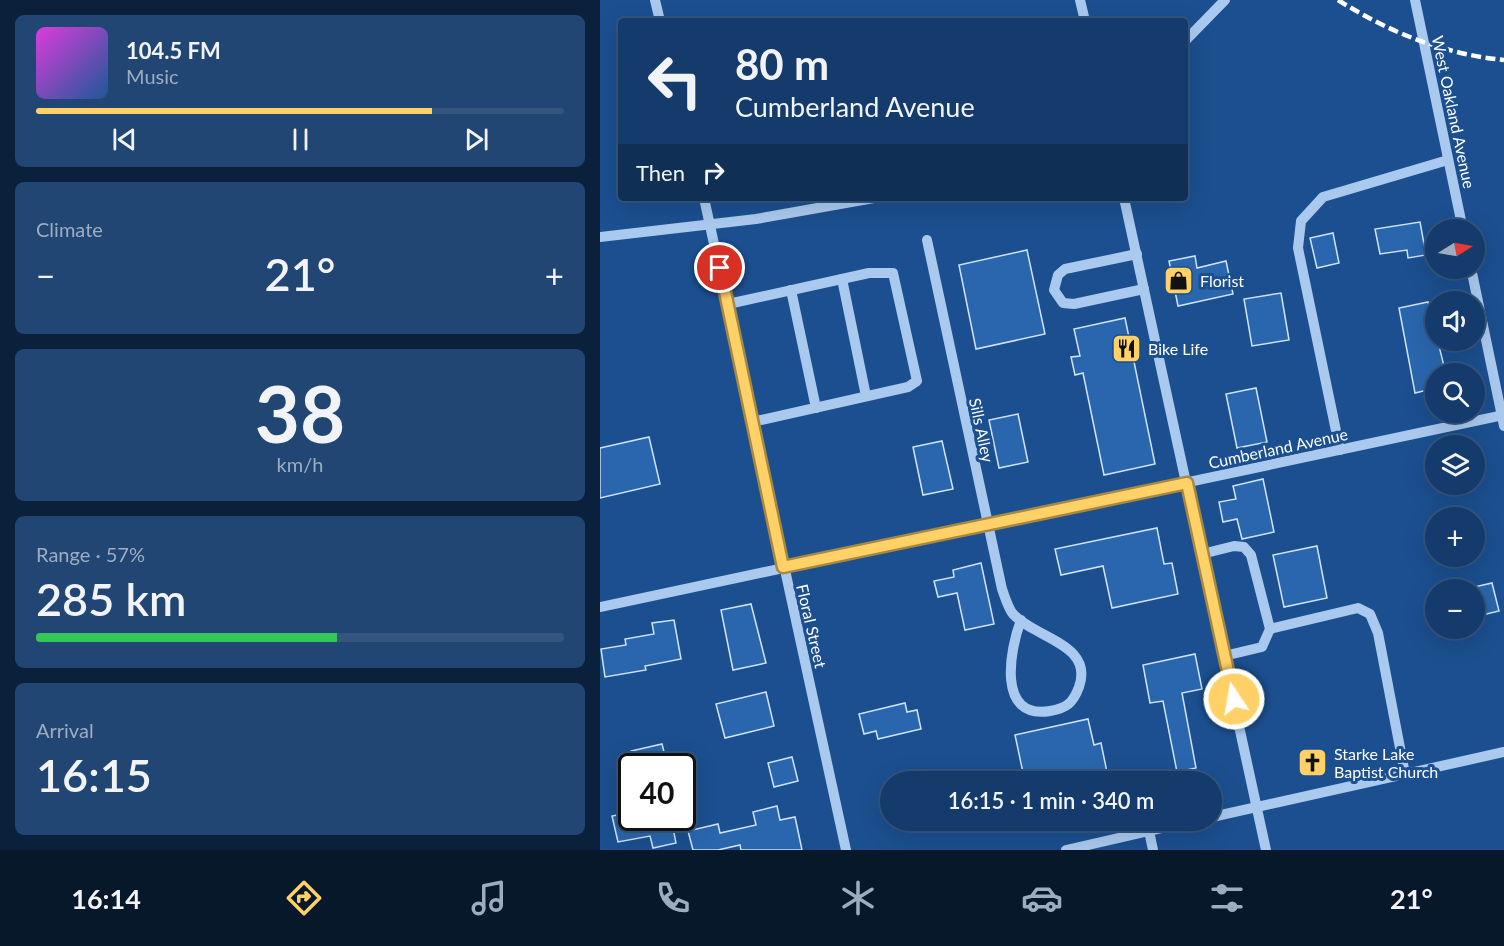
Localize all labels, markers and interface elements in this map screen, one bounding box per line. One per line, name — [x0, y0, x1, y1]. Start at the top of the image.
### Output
street label: West Oakland Avenue — [1429, 34, 1479, 190]
text: 104.5 FM — [126, 37, 221, 64]
text: 80 m — [735, 39, 829, 89]
icon: left — [636, 42, 714, 120]
text: Music — [126, 64, 179, 88]
text: Cumberland Avenue — [735, 90, 975, 123]
icon: previous — [108, 123, 141, 156]
icon: pause — [284, 123, 317, 156]
icon: next — [460, 123, 493, 156]
icon: right — [697, 156, 730, 189]
text: Then — [636, 159, 685, 186]
text: Climate — [36, 217, 103, 241]
north arrow — [1425, 219, 1485, 279]
map controls — [1425, 219, 1485, 639]
pin — [694, 242, 745, 293]
text: 21° — [265, 247, 335, 301]
icon: arrive — [703, 251, 736, 284]
text: − — [36, 255, 55, 295]
text: + — [545, 255, 564, 295]
shop icon: Florist — [1163, 264, 1195, 296]
place label: Florist — [1200, 271, 1244, 290]
button: sound — [1425, 291, 1485, 351]
restaurant icon: Bike Life — [1111, 332, 1143, 364]
place label: Bike Life — [1148, 339, 1208, 358]
button: search — [1425, 363, 1485, 423]
text: 38 — [255, 366, 345, 460]
street label: Sills Alley — [966, 396, 998, 465]
street label: Cumberland Avenue — [1207, 424, 1349, 472]
button: layers — [1425, 435, 1485, 495]
text: km/h — [277, 452, 323, 476]
button: + — [1425, 507, 1485, 567]
text: Range · 57% — [36, 542, 145, 566]
text: 285 km — [36, 572, 186, 626]
button: − — [1425, 579, 1485, 639]
street label: Floral Street — [793, 582, 831, 670]
position arrow — [1202, 667, 1266, 731]
text: Arrival — [36, 718, 94, 742]
place label: Starke Lake Baptist Church — [1334, 744, 1438, 781]
church icon: Starke Lake Baptist Church — [1297, 746, 1329, 778]
text: 16:15 — [36, 748, 152, 802]
speed limit sign: 40 — [618, 753, 696, 831]
text: 16:15 · 1 min · 340 m — [948, 787, 1154, 814]
icon: directions — [283, 877, 325, 919]
icon: music — [468, 877, 510, 919]
icon: phone — [652, 877, 694, 919]
icon: climate — [837, 877, 879, 919]
icon: car — [1021, 877, 1063, 919]
icon: filters — [1206, 877, 1248, 919]
text: 16:14 — [71, 882, 141, 915]
text: 21° — [1390, 882, 1433, 915]

